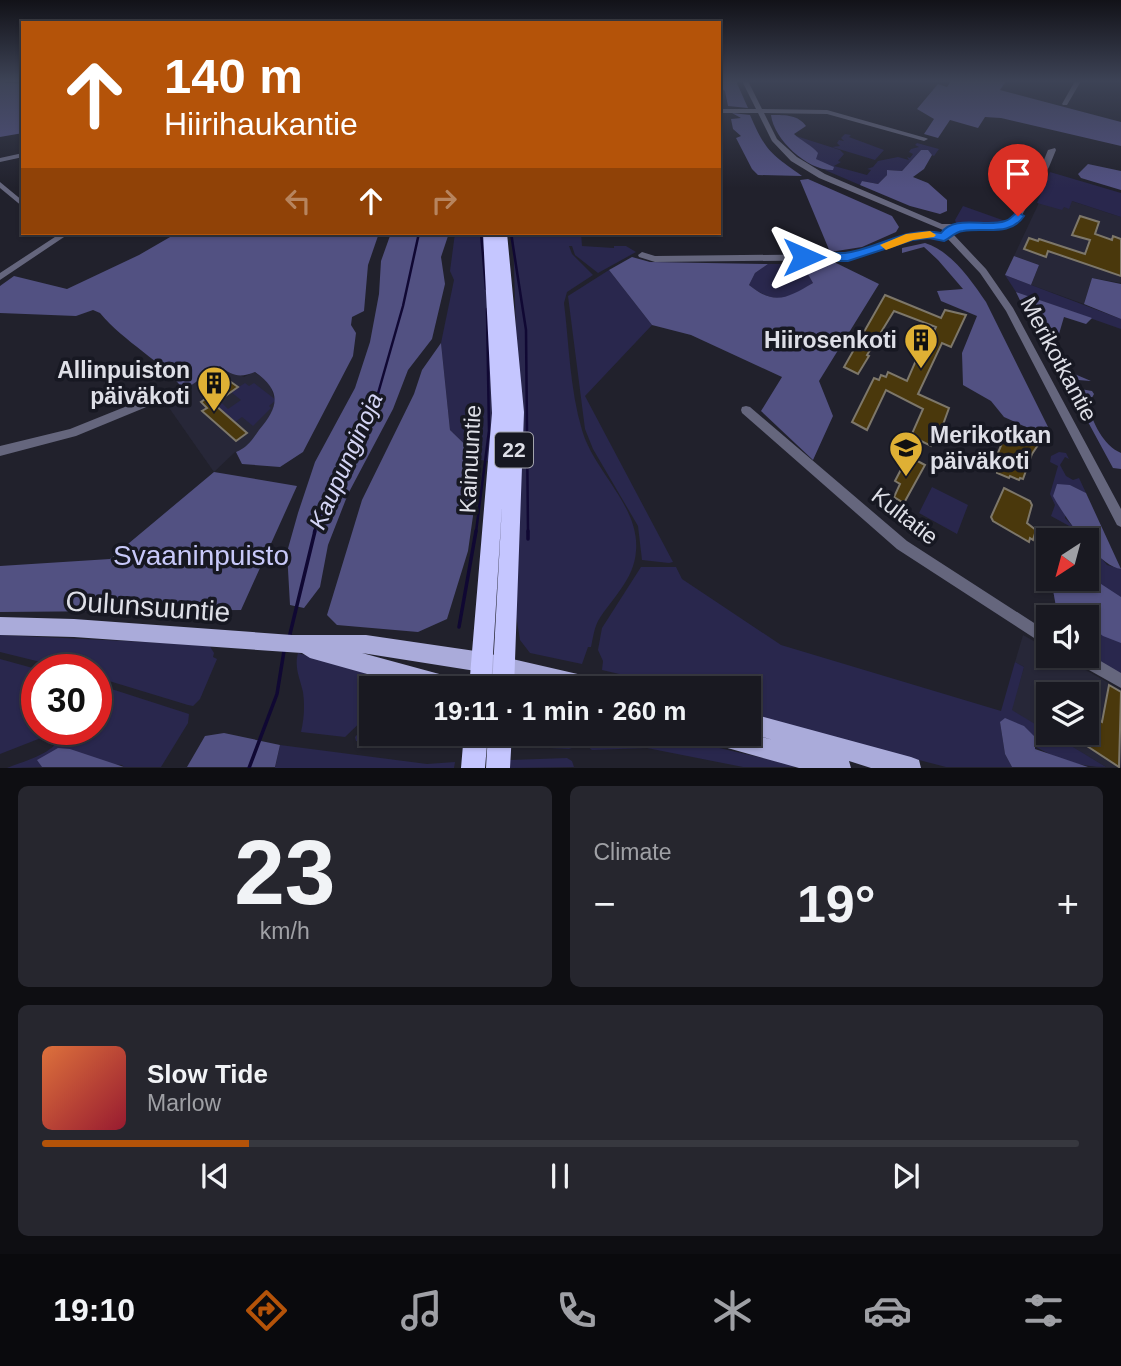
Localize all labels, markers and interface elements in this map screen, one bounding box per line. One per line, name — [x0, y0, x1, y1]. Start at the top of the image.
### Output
icon: ahead — [49, 49, 140, 140]
text: 140 m — [164, 49, 303, 103]
text: Hiirihaukantie — [164, 106, 358, 142]
pin — [988, 144, 1048, 216]
icon: arrive — [999, 155, 1037, 193]
icon: left — [279, 182, 317, 220]
icon: ahead — [352, 182, 390, 220]
icon: right — [425, 182, 463, 220]
position arrow — [767, 220, 841, 294]
street label: Merikotkantie — [1015, 293, 1103, 425]
building icon: Hiirosenkoti — [902, 321, 940, 370]
place label: Hiirosenkoti — [764, 327, 897, 353]
place label: Allinpuiston päiväkoti — [57, 357, 190, 409]
building icon: Allinpuiston päiväkoti — [195, 364, 233, 413]
water label: Kaupunginoja — [303, 388, 388, 533]
street label: Kainuuntie — [454, 404, 486, 514]
place label: Merikotkan päiväkoti — [930, 422, 1051, 474]
school or university icon: Merikotkan päiväkoti — [887, 429, 925, 478]
road number: 22 — [495, 433, 533, 468]
street label: Kultatie — [867, 482, 943, 550]
north arrow — [1036, 528, 1099, 592]
map controls — [1036, 528, 1099, 745]
park label: Svaaninpuisto — [113, 540, 289, 571]
street label: Oulunsuuntie — [65, 585, 231, 628]
button: sound — [1036, 605, 1099, 668]
speed limit sign: 30 — [21, 654, 112, 745]
button: layers — [1036, 682, 1099, 745]
text: 19:11 · 1 min · 260 m — [434, 696, 686, 726]
text: 23 — [234, 822, 335, 923]
text: Climate — [594, 839, 671, 865]
text: 19° — [797, 875, 876, 933]
text: − — [594, 883, 616, 925]
text: + — [1057, 883, 1079, 925]
text: km/h — [260, 918, 310, 944]
text: Slow Tide — [147, 1059, 268, 1089]
text: Marlow — [147, 1090, 221, 1116]
icon: previous — [196, 1157, 234, 1195]
icon: pause — [541, 1157, 579, 1195]
icon: next — [887, 1157, 925, 1195]
icon: directions — [242, 1286, 291, 1335]
icon: music — [397, 1286, 446, 1335]
icon: phone — [552, 1286, 601, 1335]
icon: climate — [708, 1286, 757, 1335]
icon: car — [863, 1286, 912, 1335]
icon: filters — [1019, 1286, 1068, 1335]
text: 19:10 — [53, 1292, 135, 1328]

